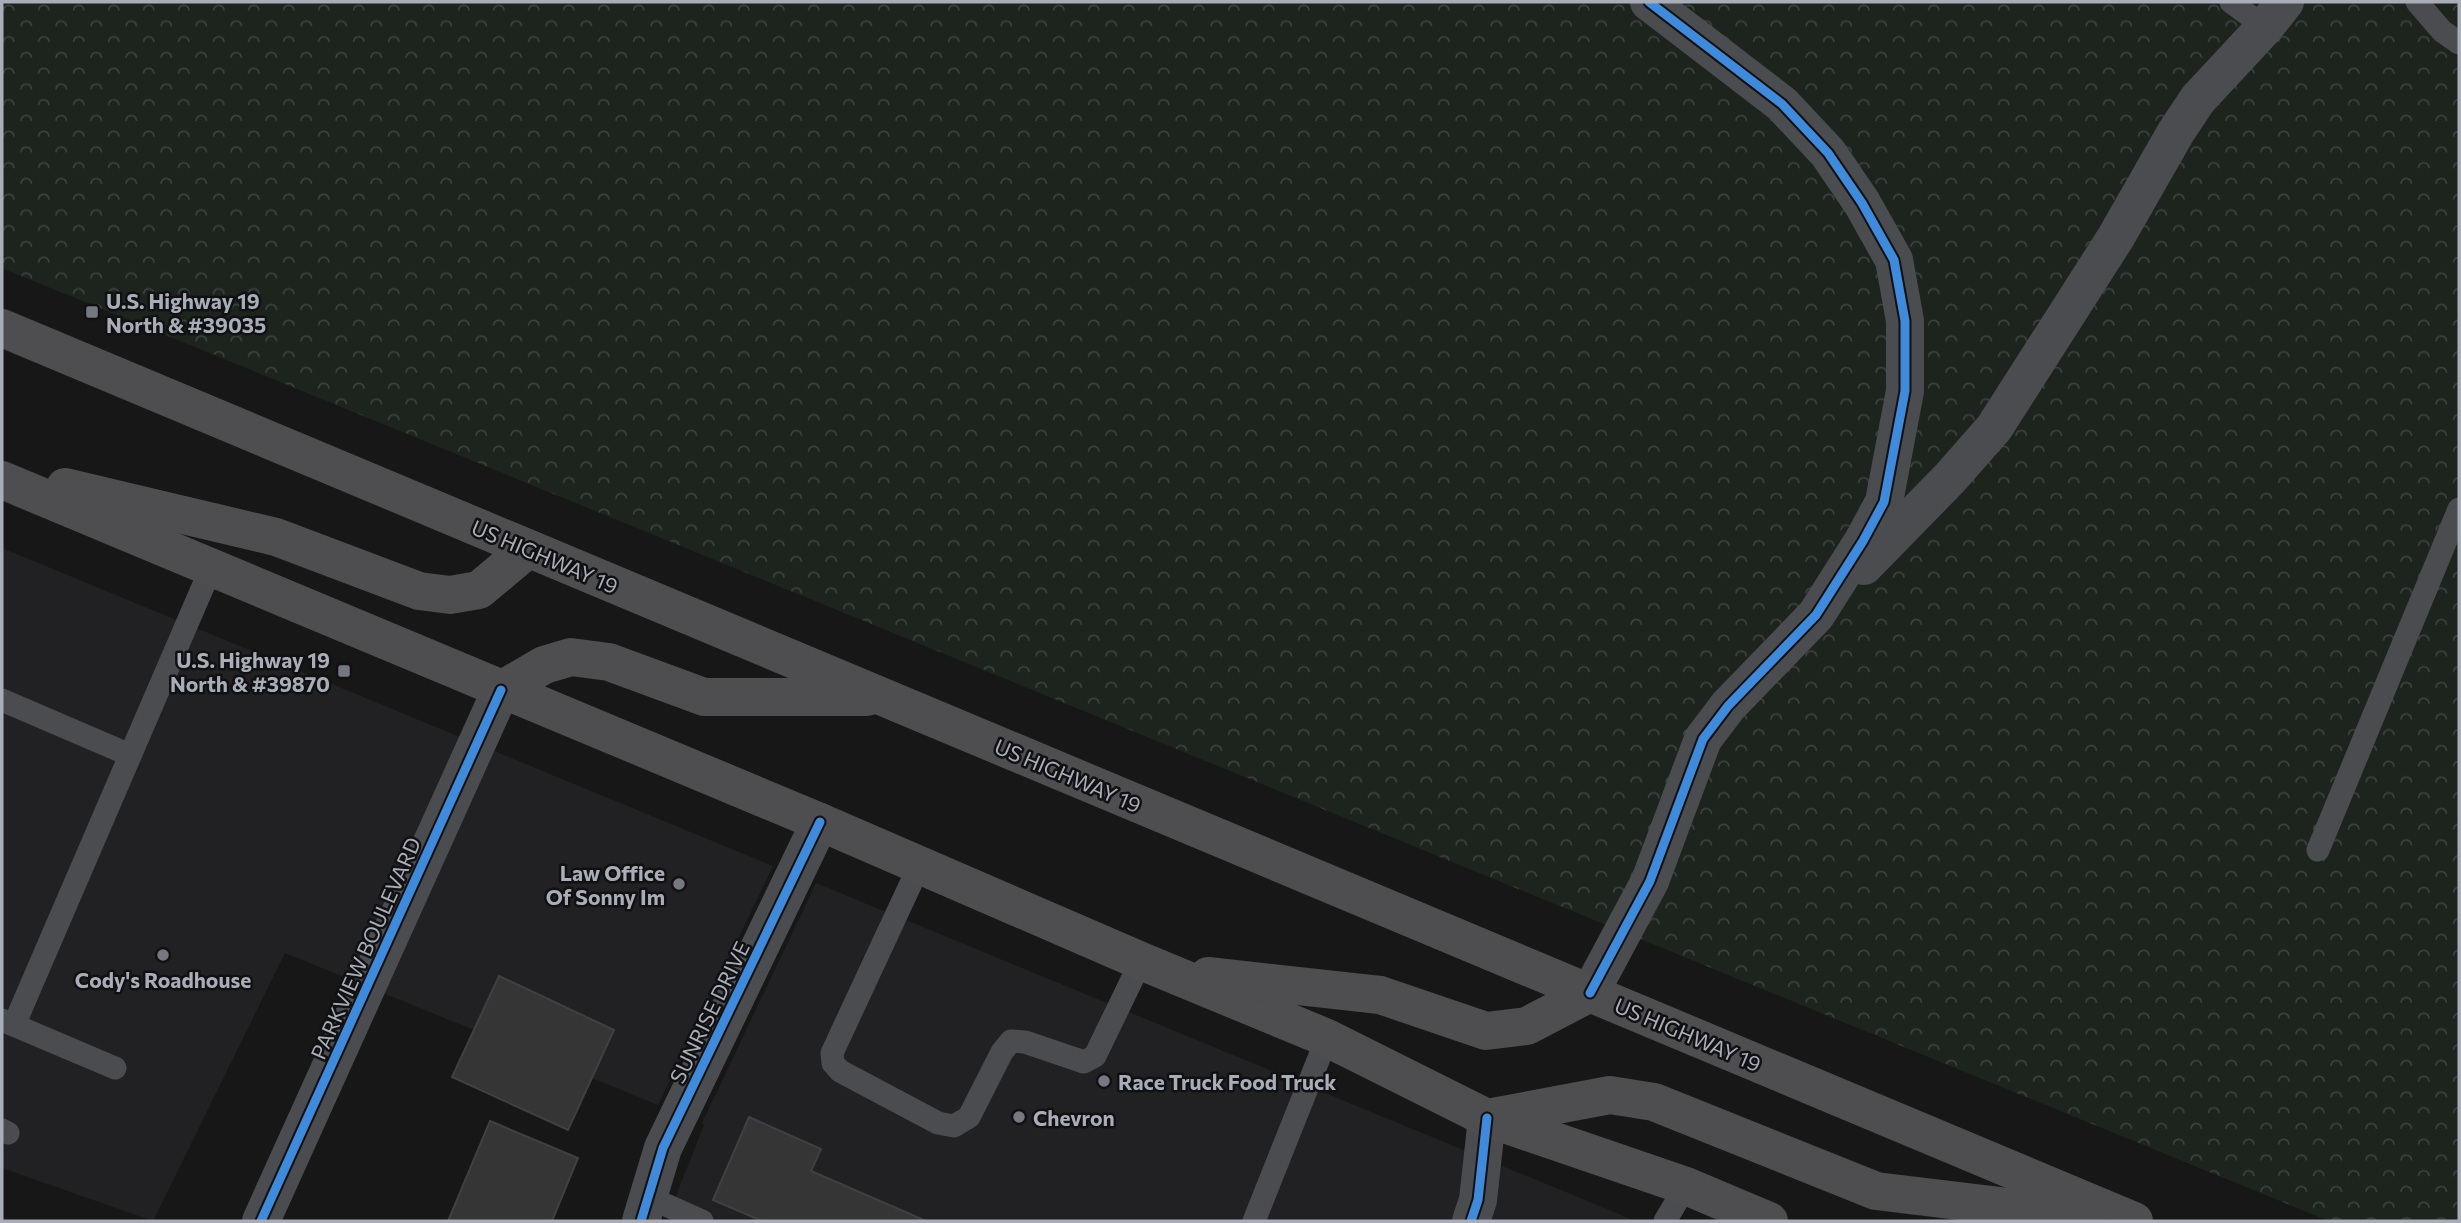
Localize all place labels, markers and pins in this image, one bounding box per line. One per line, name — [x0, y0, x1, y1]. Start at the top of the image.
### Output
place label: U.S. Highway 19 North & #39035 — [106, 288, 266, 337]
marker: U.S. Highway 19 North & #39035 — [84, 304, 100, 320]
place label: U.S. Highway 19 North & #39870 — [170, 647, 330, 696]
marker: U.S. Highway 19 North & #39870 — [336, 663, 352, 679]
place label: Law Office Of Sonny Im — [546, 860, 665, 909]
marker: Law Office Of Sonny Im — [671, 876, 687, 892]
marker: Cody's Roadhouse — [155, 947, 171, 963]
place label: Cody's Roadhouse — [75, 967, 251, 992]
place label: Race Truck Food Truck — [1118, 1069, 1336, 1094]
marker: Race Truck Food Truck — [1096, 1073, 1112, 1089]
place label: Chevron — [1033, 1105, 1115, 1130]
marker: Chevron — [1011, 1109, 1027, 1125]

